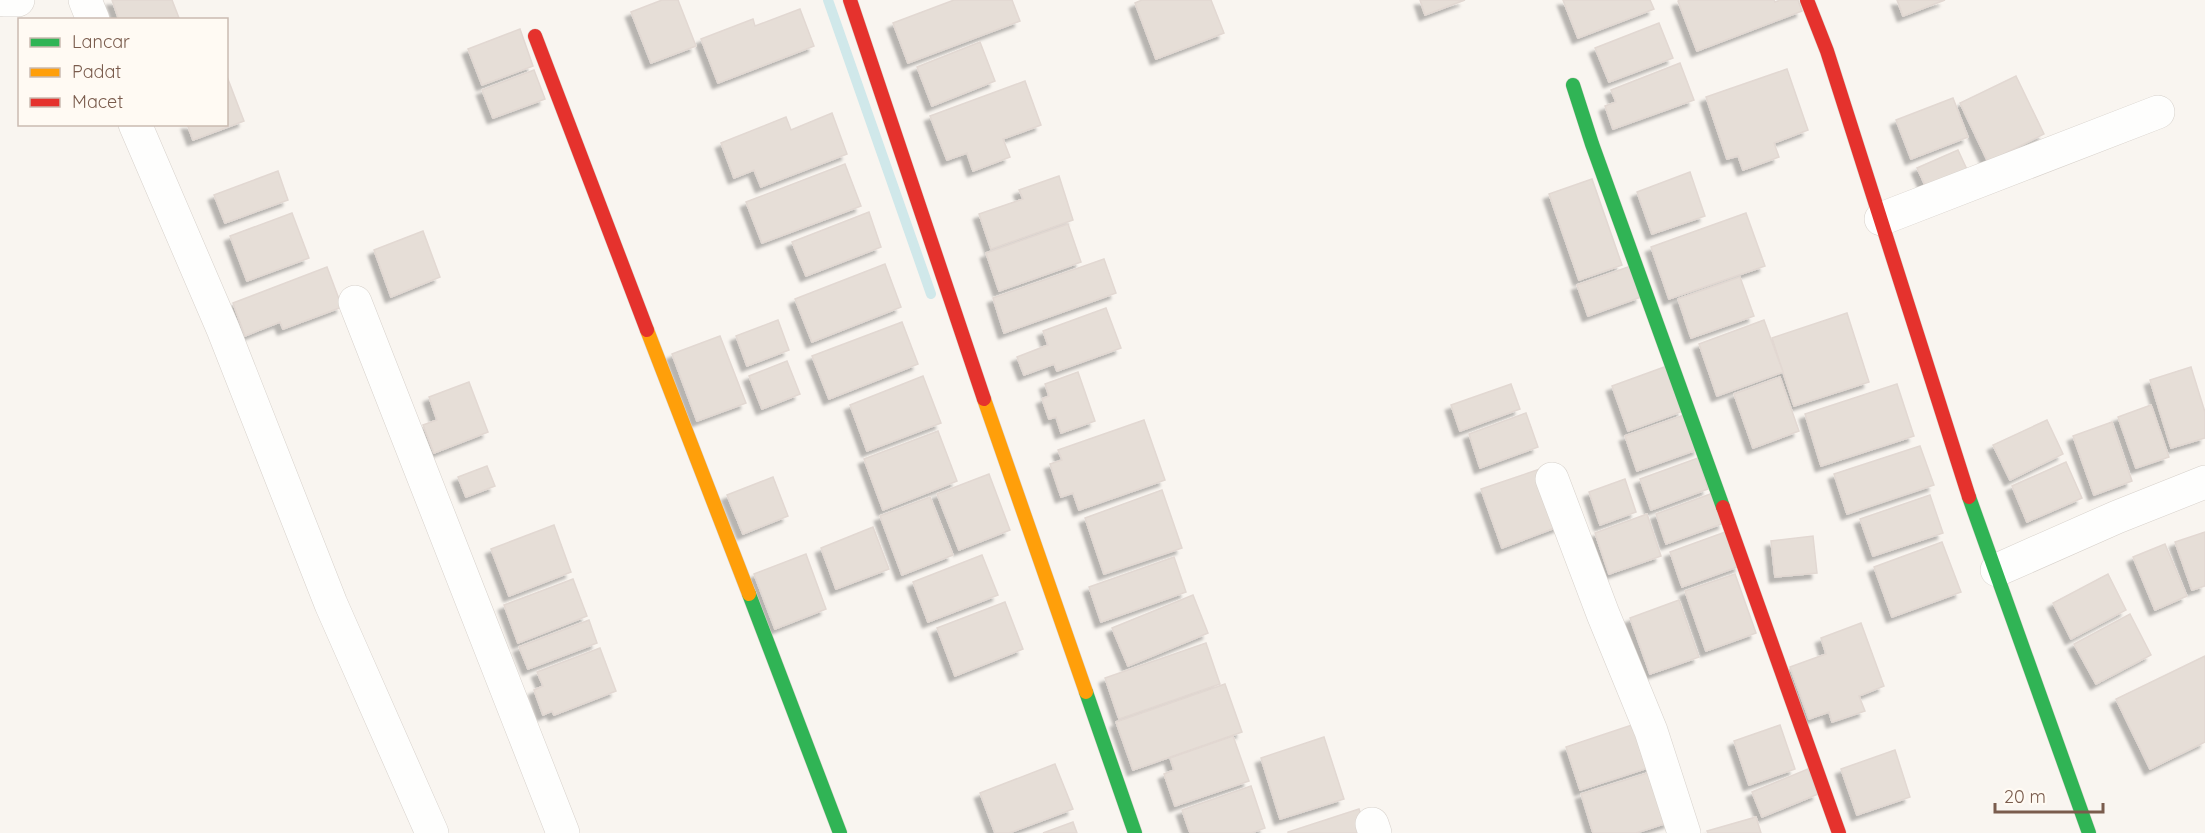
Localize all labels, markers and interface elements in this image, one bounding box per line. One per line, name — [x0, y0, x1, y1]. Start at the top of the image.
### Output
legend — [18, 18, 228, 126]
text: Lancar — [72, 30, 130, 53]
text: Padat — [72, 60, 121, 83]
text: Macet — [72, 90, 123, 113]
scale bar — [1995, 776, 2103, 814]
text: 20 m — [2004, 785, 2046, 808]

